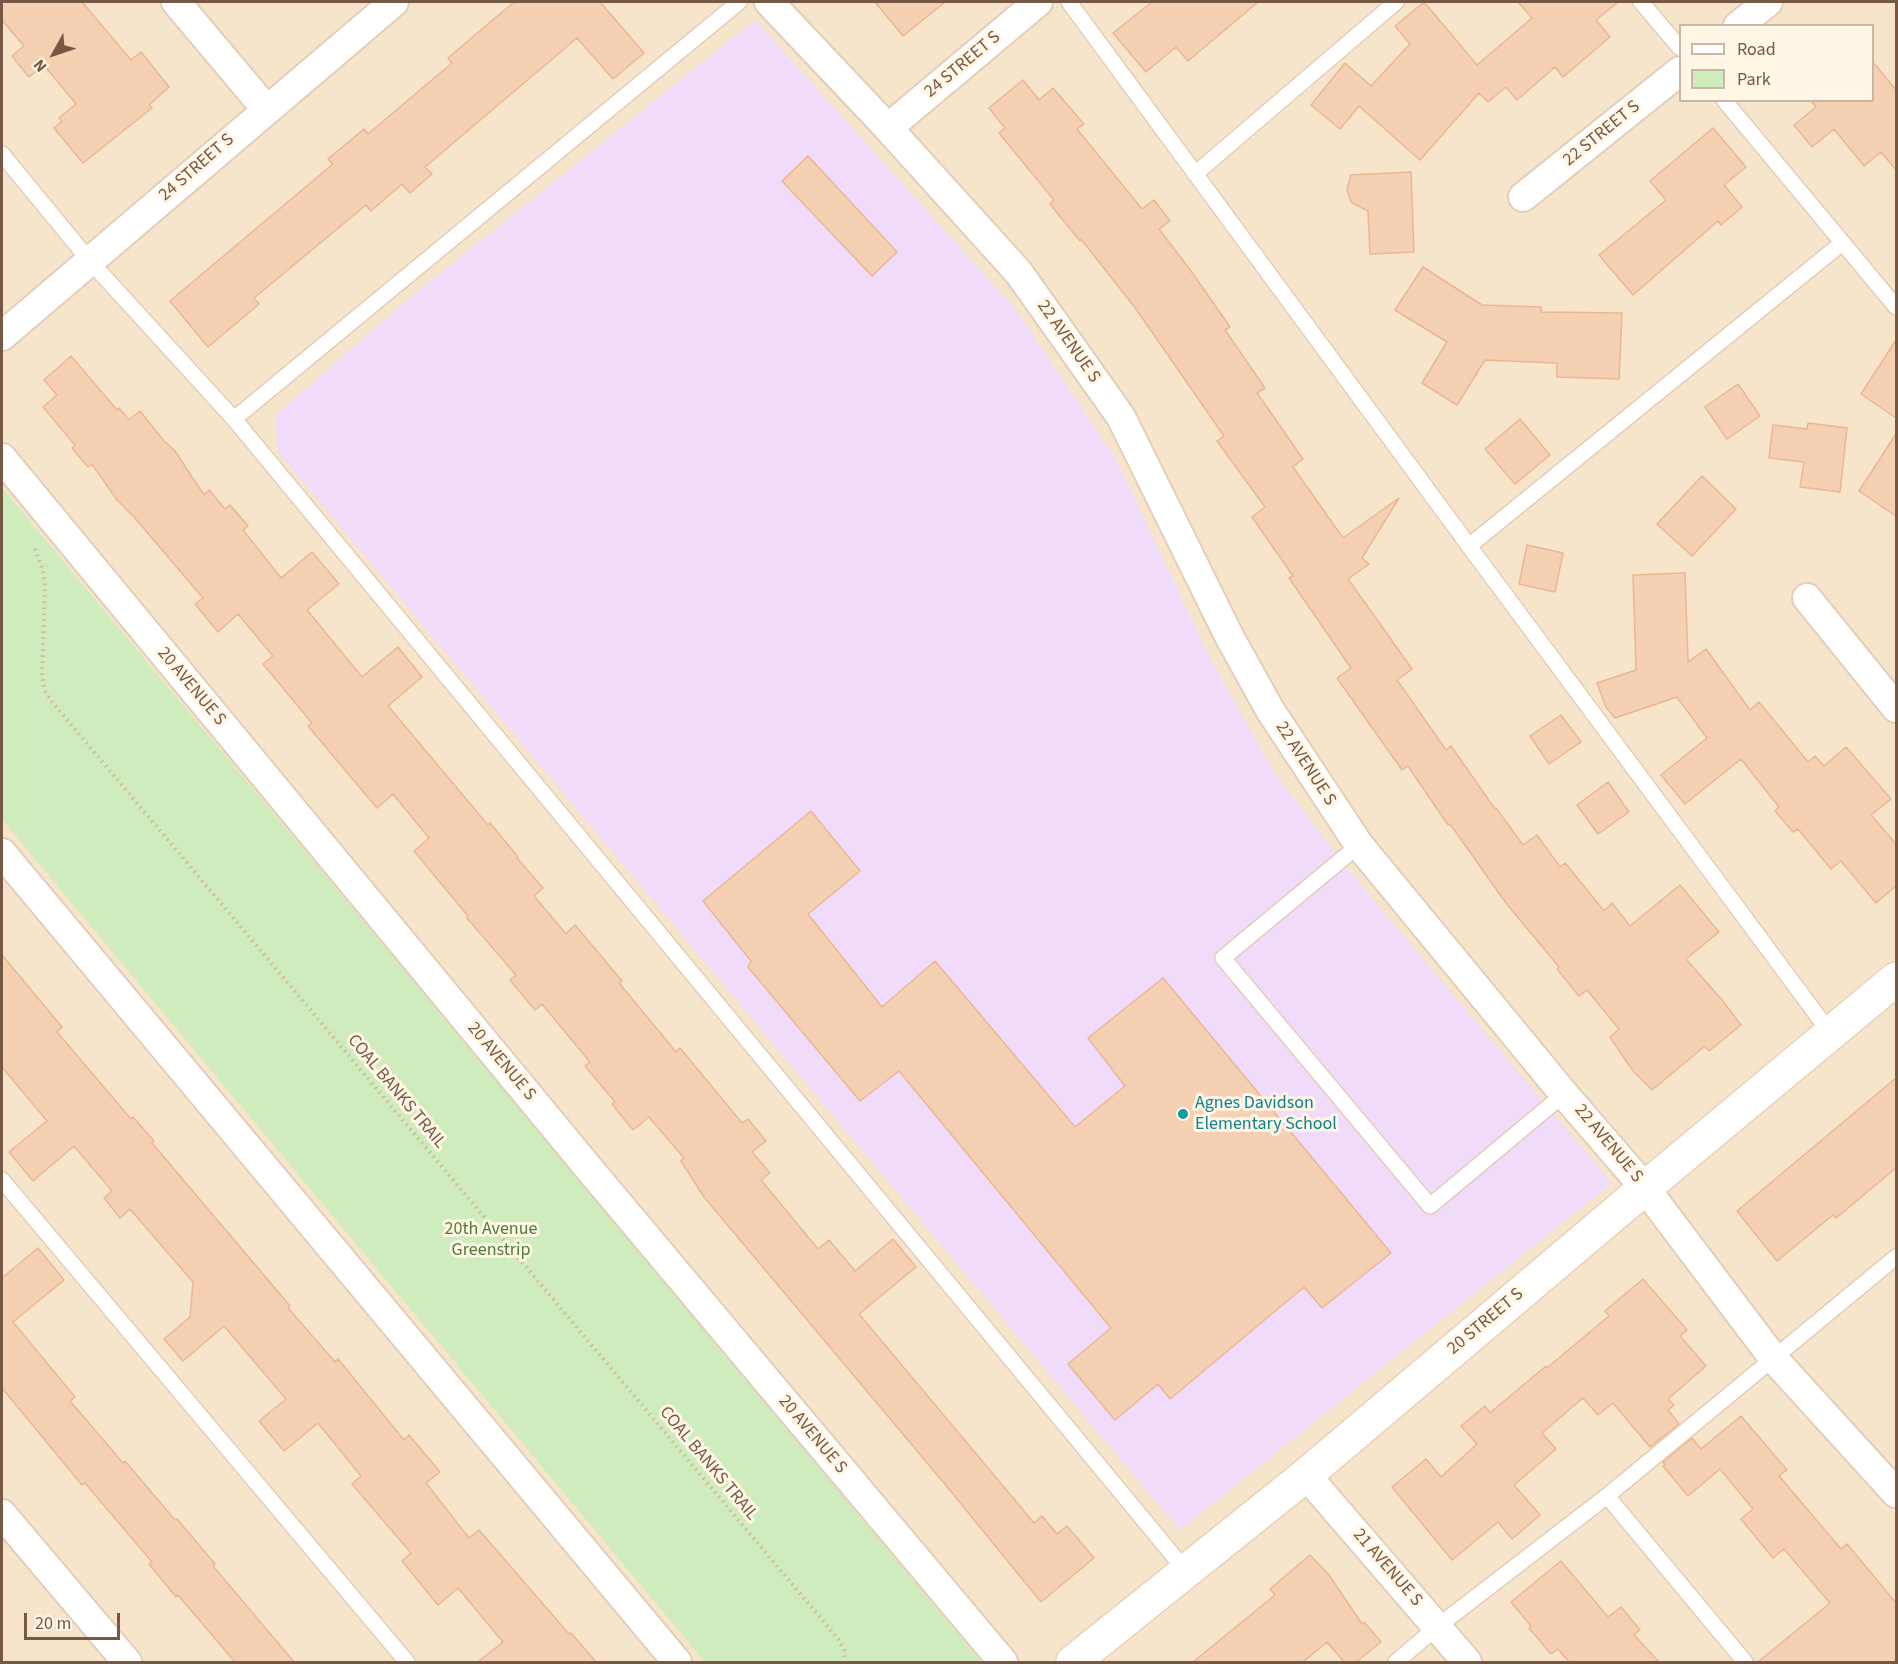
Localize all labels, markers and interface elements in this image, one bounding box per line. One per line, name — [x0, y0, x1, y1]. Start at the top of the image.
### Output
north arrow — [24, 24, 84, 84]
legend — [1679, 24, 1874, 102]
street label: 24 STREET S — [921, 27, 1005, 103]
text: Road — [1737, 37, 1776, 62]
text: N — [28, 54, 52, 77]
text: Park — [1737, 67, 1771, 92]
street label: 22 STREET S — [1559, 97, 1645, 171]
street label: 24 STREET S — [155, 130, 239, 206]
street label: 22 AVENUE S — [1032, 297, 1104, 387]
street label: 20 AVENUE S — [152, 643, 230, 731]
street label: 22 AVENUE S — [1270, 718, 1340, 810]
street label: 20 AVENUE S — [462, 1018, 540, 1106]
street label: COAL BANKS TRAIL — [342, 1031, 450, 1153]
place label: Agnes Davidson Elementary School — [1195, 1093, 1337, 1136]
street label: 22 AVENUE S — [1569, 1100, 1647, 1188]
marker: Agnes Davidson Elementary School — [1176, 1107, 1190, 1121]
park label: 20th Avenue Greenstrip — [445, 1219, 537, 1262]
street label: 20 STREET S — [1444, 1284, 1528, 1360]
street label: 20 AVENUE S — [773, 1391, 851, 1479]
street label: COAL BANKS TRAIL — [654, 1403, 762, 1525]
street label: 21 AVENUE S — [1347, 1525, 1427, 1611]
scale bar — [27, 1601, 123, 1639]
text: 20 m — [35, 1611, 71, 1636]

